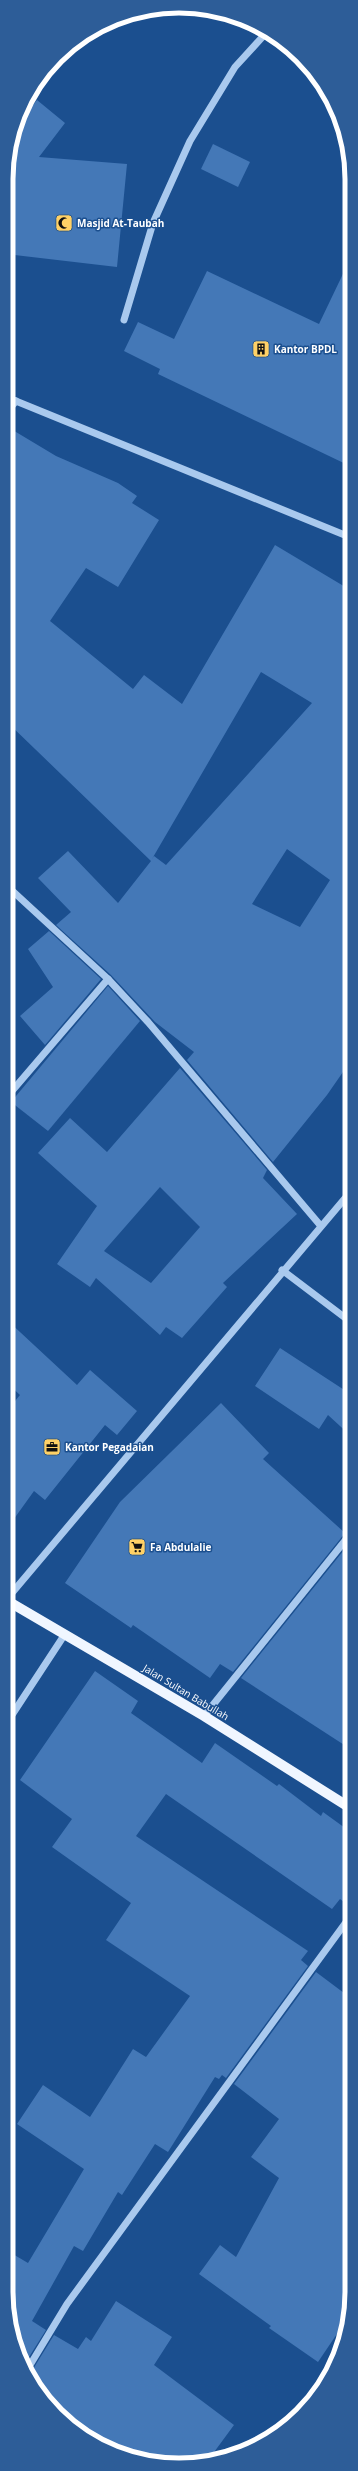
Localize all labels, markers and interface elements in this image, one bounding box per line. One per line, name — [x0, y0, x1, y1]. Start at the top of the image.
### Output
mosque icon: Masjid At-Taubah — [54, 213, 74, 233]
place label: Masjid At-Taubah — [77, 216, 164, 230]
building icon: Kantor BPDL — [251, 339, 271, 359]
place label: Kantor BPDL — [274, 342, 337, 356]
office icon: Kantor Pegadaian — [42, 1437, 62, 1457]
place label: Kantor Pegadaian — [65, 1440, 154, 1454]
supermarket icon: Fa Abdulalie — [127, 1537, 147, 1557]
place label: Fa Abdulalie — [150, 1540, 211, 1554]
street label: Jalan Sultan Babullah — [140, 1660, 232, 1723]

